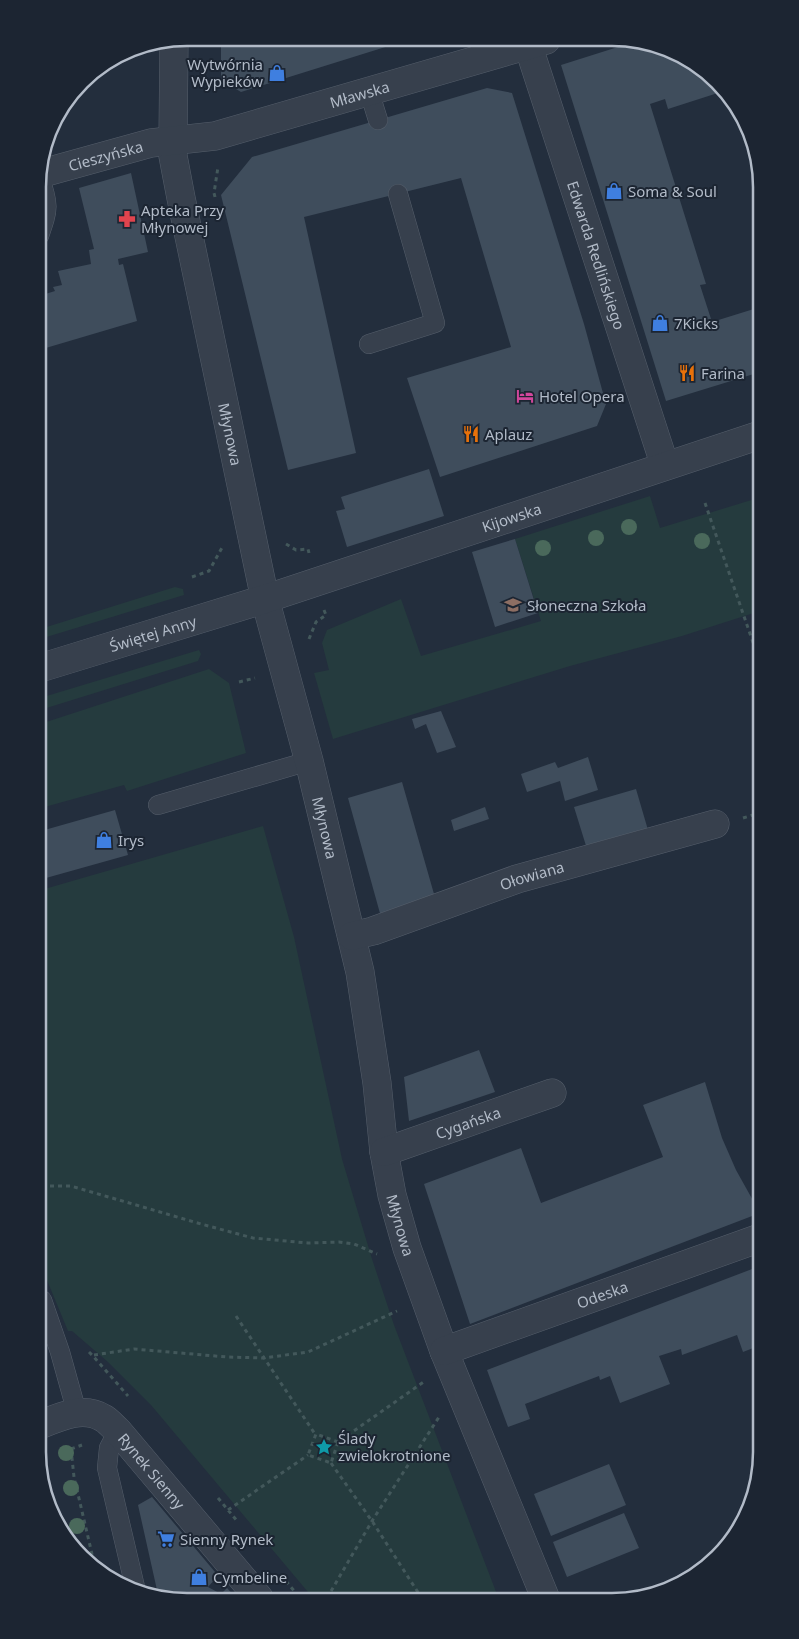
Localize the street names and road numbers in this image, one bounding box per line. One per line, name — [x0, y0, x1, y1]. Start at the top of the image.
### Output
street label: Mławska — [327, 76, 392, 112]
street label: Cieszyńska — [66, 136, 145, 175]
street label: Edwarda Redlińskiego — [563, 178, 630, 332]
street label: Młynowa — [214, 401, 247, 467]
street label: Kijowska — [479, 498, 544, 536]
street label: Świętej Anny — [107, 611, 199, 656]
street label: Młynowa — [308, 795, 342, 861]
street label: Ołowiana — [497, 856, 566, 894]
street label: Cygańska — [433, 1102, 503, 1143]
street label: Młynowa — [382, 1192, 419, 1259]
street label: Odeska — [574, 1276, 631, 1313]
street label: Rynek Sienny — [114, 1429, 190, 1513]

